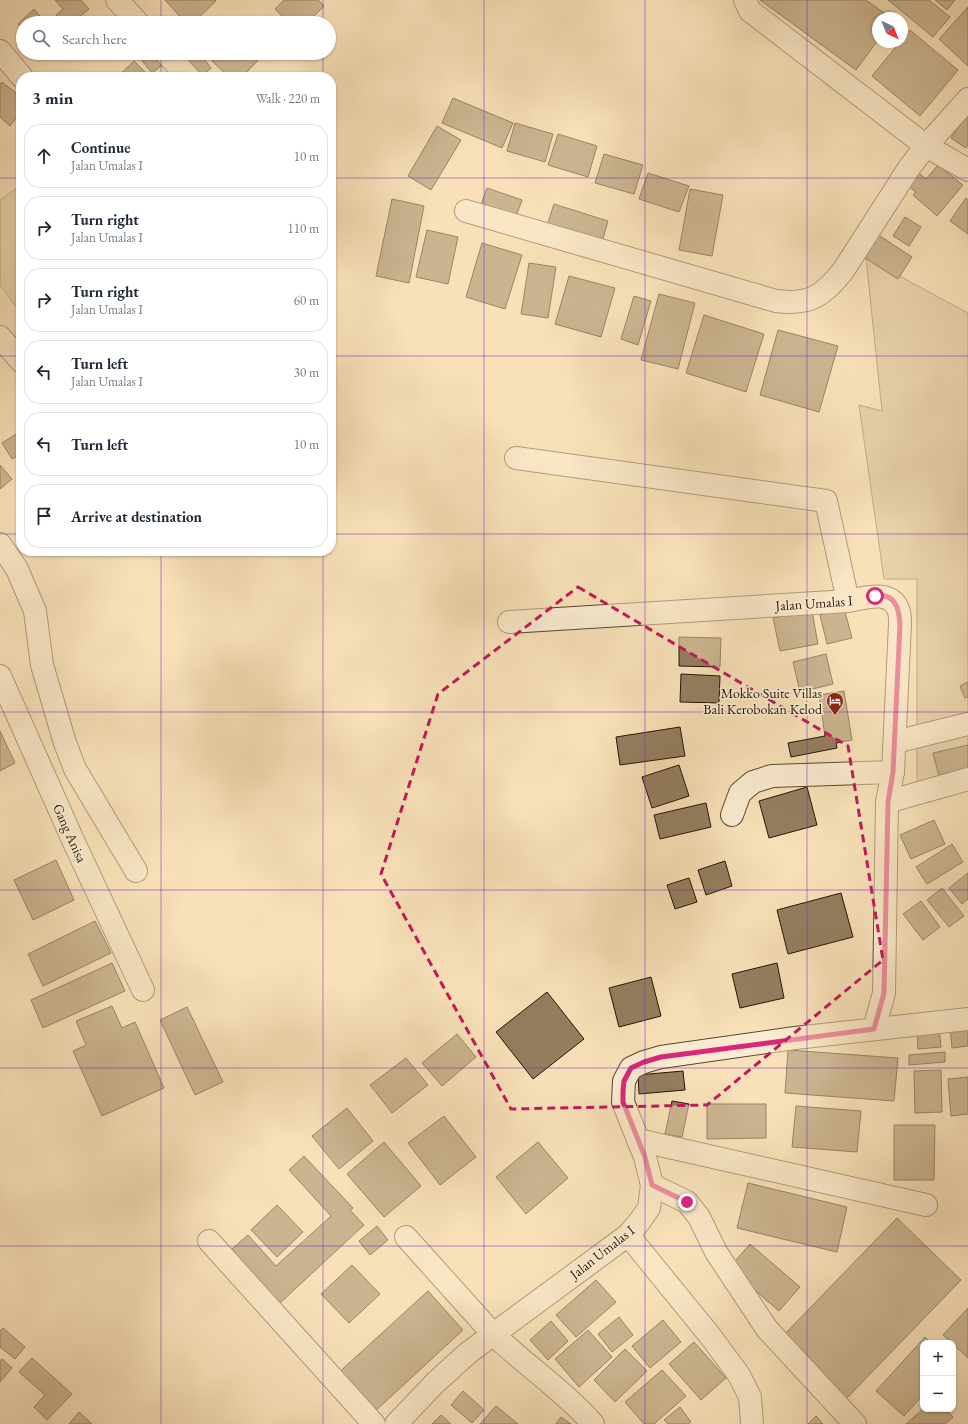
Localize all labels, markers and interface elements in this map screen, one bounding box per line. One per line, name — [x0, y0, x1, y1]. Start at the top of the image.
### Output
north arrow — [872, 12, 908, 48]
search box — [16, 16, 336, 60]
icon: search — [30, 27, 52, 49]
text: Search here — [62, 29, 127, 48]
text: 3 min — [32, 87, 73, 109]
text: Walk · 220 m — [256, 90, 320, 107]
text: Continue — [71, 138, 131, 157]
icon: ahead — [33, 145, 55, 167]
text: 10 m — [294, 148, 319, 165]
text: Jalan Umalas I — [71, 157, 143, 174]
text: Turn right — [71, 210, 139, 229]
icon: right — [33, 217, 55, 239]
text: 110 m — [288, 220, 319, 237]
text: Jalan Umalas I — [71, 229, 143, 246]
text: Turn right — [71, 282, 139, 301]
icon: right — [33, 289, 55, 311]
text: 60 m — [294, 292, 319, 309]
text: Jalan Umalas I — [71, 301, 143, 318]
text: Turn left — [71, 354, 128, 373]
icon: left — [33, 361, 55, 383]
text: 30 m — [294, 364, 319, 381]
text: Jalan Umalas I — [71, 373, 143, 390]
icon: left — [33, 433, 55, 455]
text: Turn left — [71, 435, 128, 454]
text: 10 m — [294, 436, 319, 453]
icon: arrive — [33, 505, 55, 527]
text: Arrive at destination — [71, 507, 202, 526]
route start — [866, 587, 884, 605]
street label: Jalan Umalas I — [774, 591, 853, 615]
place label: Mokko Suite Villas Bali Kerobokan Kelod — [703, 684, 823, 718]
hotel icon: Mokko Suite Villas Bali Kerobokan Kelod — [825, 691, 845, 716]
street label: Gang Anisa — [49, 801, 91, 866]
route end — [678, 1193, 696, 1211]
street label: Jalan Umalas I — [565, 1221, 638, 1284]
map controls — [920, 1340, 956, 1412]
button: + — [920, 1340, 956, 1376]
button: − — [920, 1376, 956, 1412]

